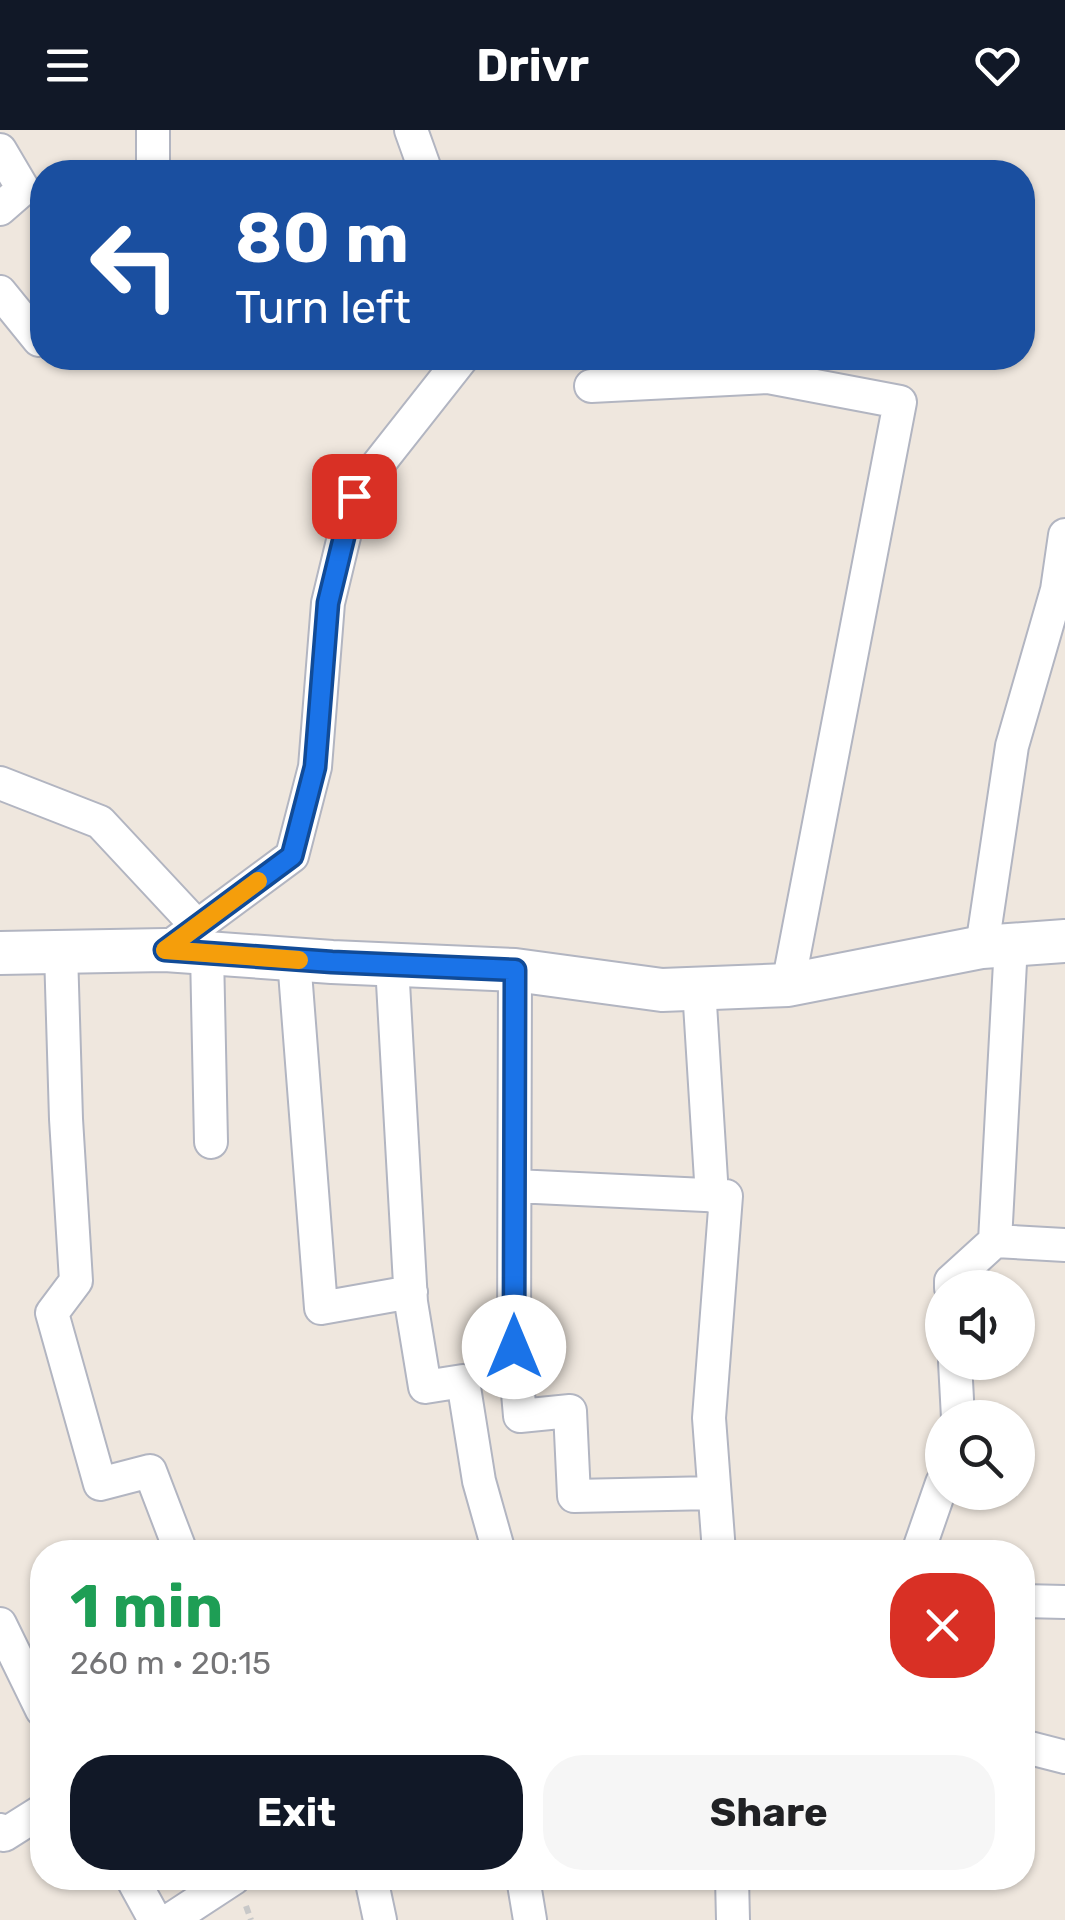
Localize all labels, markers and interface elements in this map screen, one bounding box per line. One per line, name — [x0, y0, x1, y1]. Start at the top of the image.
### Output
icon: menu — [40, 38, 95, 93]
icon: heart — [970, 38, 1025, 93]
text: Drivr — [476, 39, 589, 92]
text: 80 m — [235, 197, 409, 280]
icon: left — [70, 200, 200, 330]
text: Turn left — [235, 281, 411, 334]
pin — [312, 454, 397, 539]
icon: arrive — [327, 469, 382, 524]
map controls — [925, 1270, 1035, 1510]
button: sound — [925, 1270, 1035, 1380]
position arrow — [462, 1295, 566, 1399]
button: search — [925, 1400, 1035, 1510]
text: 1 min — [70, 1571, 223, 1642]
button: close — [890, 1573, 995, 1678]
text: 260 m · 20:15 — [70, 1644, 271, 1682]
button: Exit — [70, 1755, 523, 1870]
button: Share — [543, 1755, 995, 1870]

